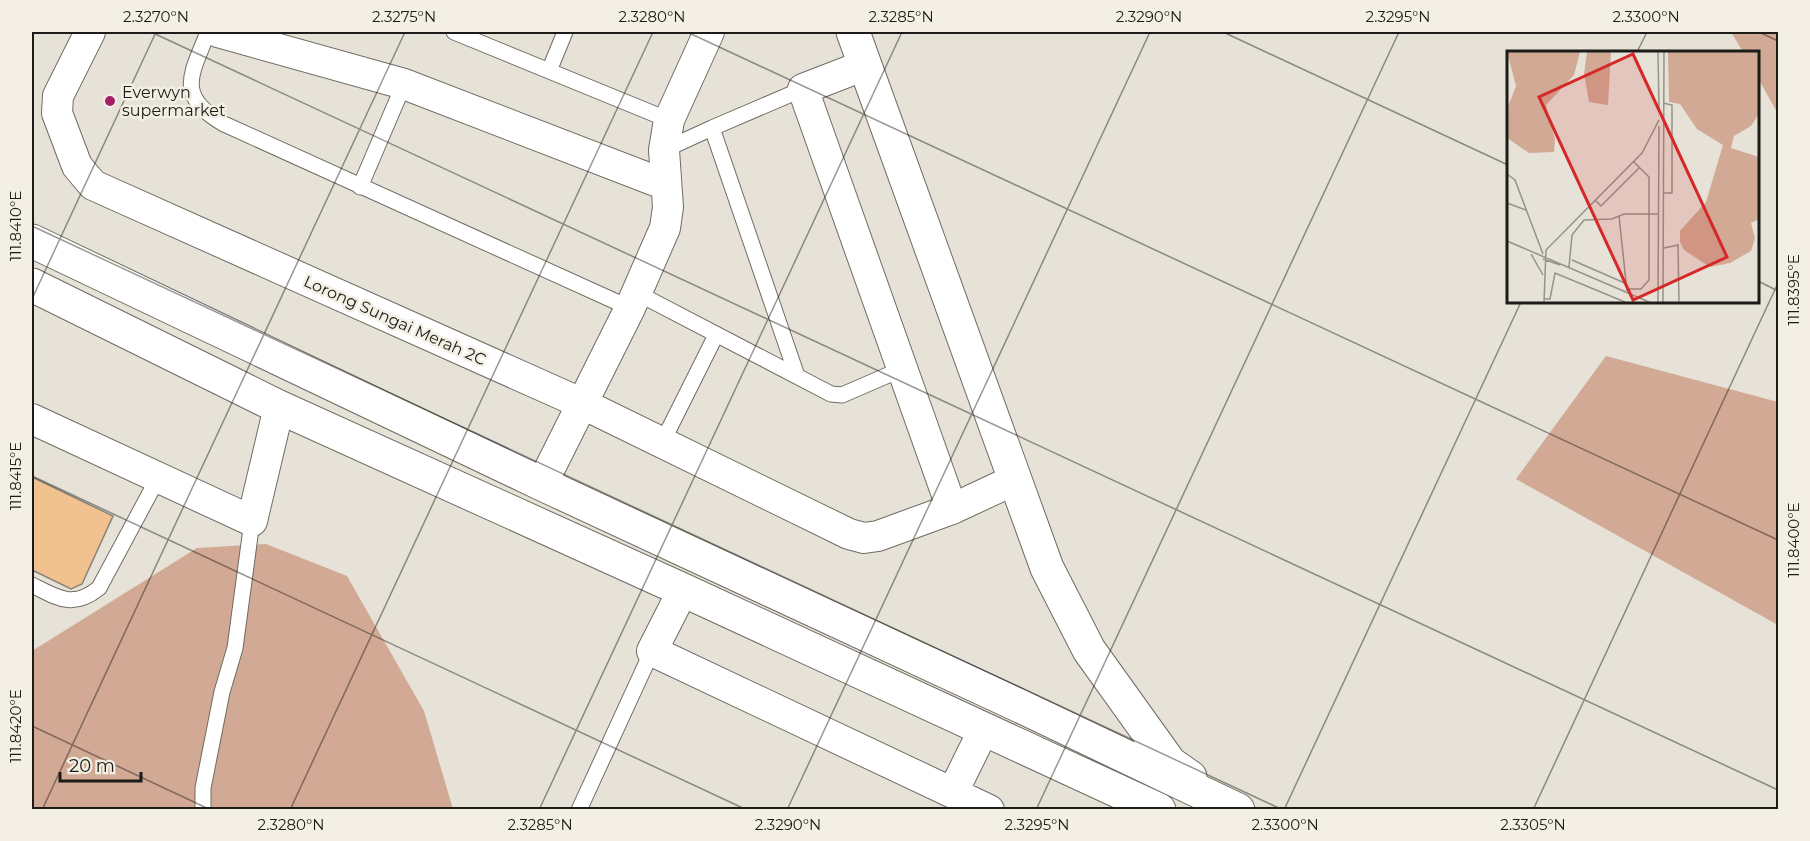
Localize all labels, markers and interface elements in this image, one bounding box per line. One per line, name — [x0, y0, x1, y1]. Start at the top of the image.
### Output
text: 2.3270°N — [123, 7, 189, 26]
text: 2.3275°N — [372, 7, 436, 26]
text: 2.3280°N — [619, 7, 685, 26]
text: 2.3285°N — [868, 7, 934, 26]
text: 2.3290°N — [1116, 7, 1182, 26]
text: 2.3295°N — [1366, 7, 1430, 26]
text: 2.3300°N — [1612, 7, 1680, 26]
inset map — [1507, 51, 1759, 303]
place label: Everwyn supermarket — [122, 83, 226, 120]
marker: Everwyn supermarket — [103, 94, 117, 108]
text: 111.8410°E — [6, 191, 25, 261]
text: 111.8395°E — [1784, 254, 1803, 326]
street label: Lorong Sungai Merah 2C — [301, 272, 489, 369]
text: 111.8415°E — [6, 442, 25, 510]
text: 111.8400°E — [1784, 502, 1803, 578]
text: 111.8420°E — [6, 689, 25, 763]
scale bar — [60, 745, 141, 783]
text: 20 m — [69, 755, 115, 777]
text: 2.3280°N — [258, 815, 324, 834]
text: 2.3285°N — [507, 815, 573, 834]
text: 2.3290°N — [755, 815, 821, 834]
text: 2.3295°N — [1005, 815, 1069, 834]
text: 2.3300°N — [1251, 815, 1319, 834]
text: 2.3305°N — [1500, 815, 1566, 834]

